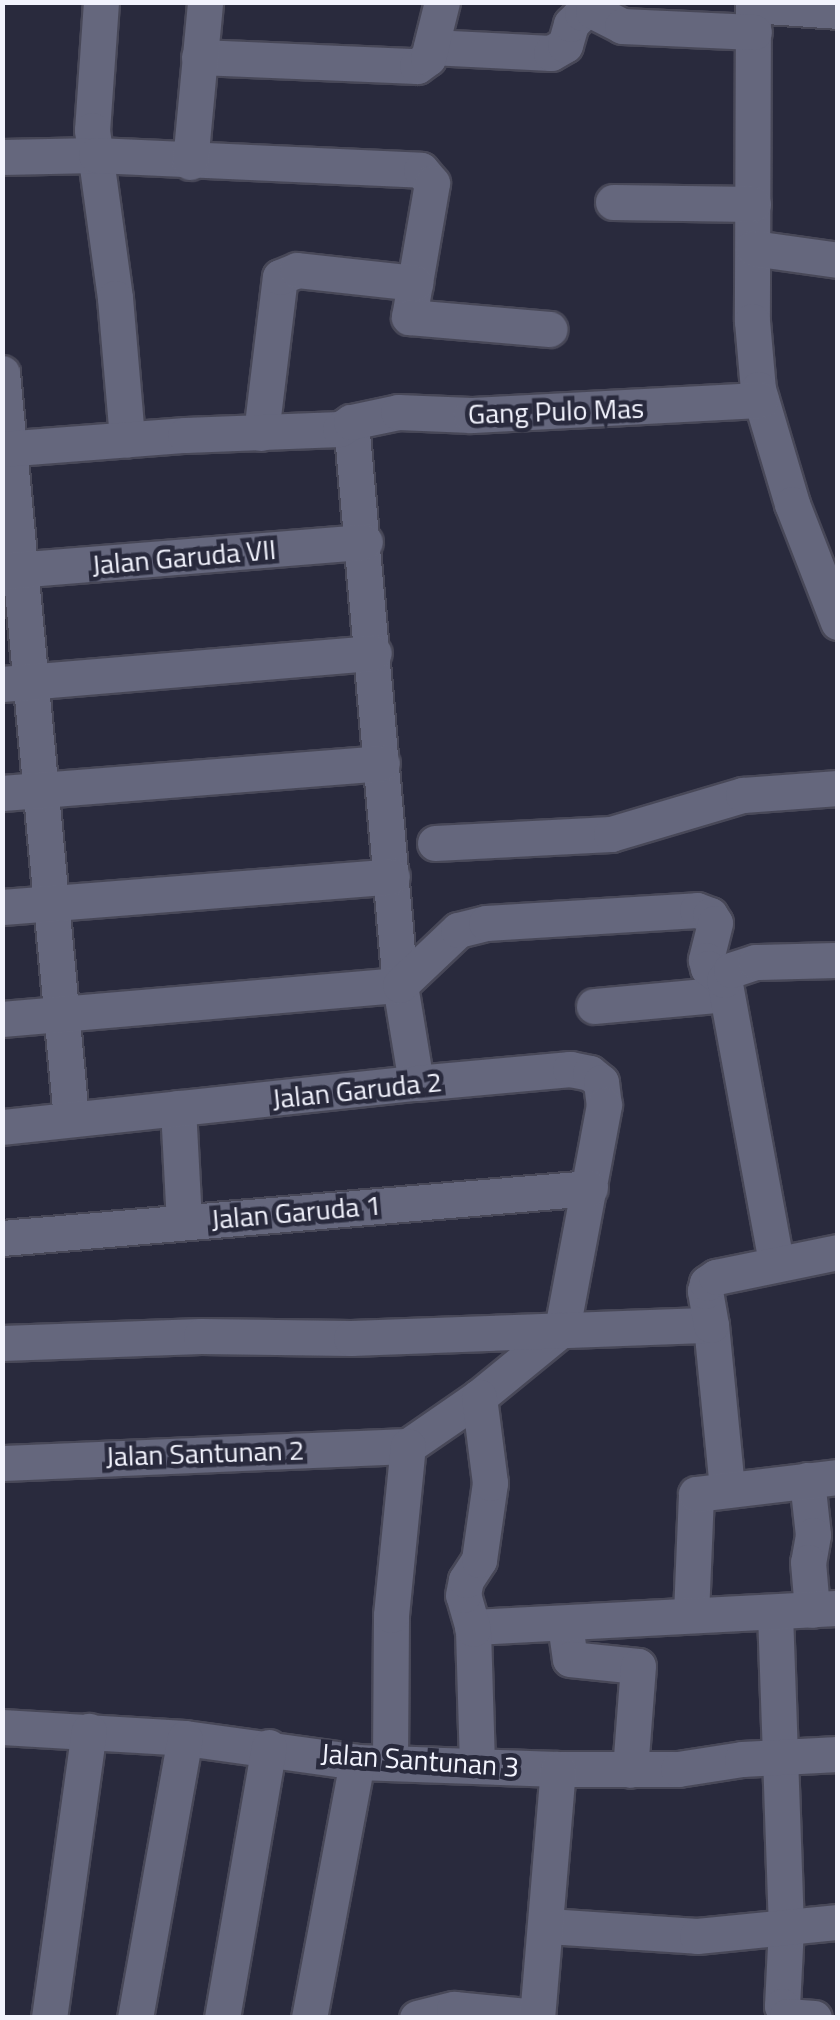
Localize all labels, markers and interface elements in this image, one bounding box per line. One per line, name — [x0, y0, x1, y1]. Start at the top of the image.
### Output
street label: Gang Pulo Mas — [467, 391, 645, 431]
street label: Jalan Garuda VII — [91, 532, 277, 582]
street label: Jalan Garuda 2 — [271, 1064, 443, 1116]
street label: Jalan Garuda 1 — [210, 1188, 382, 1236]
street label: Jalan Santunan 2 — [105, 1433, 305, 1473]
street label: Jalan Santunan 3 — [320, 1736, 520, 1784]

